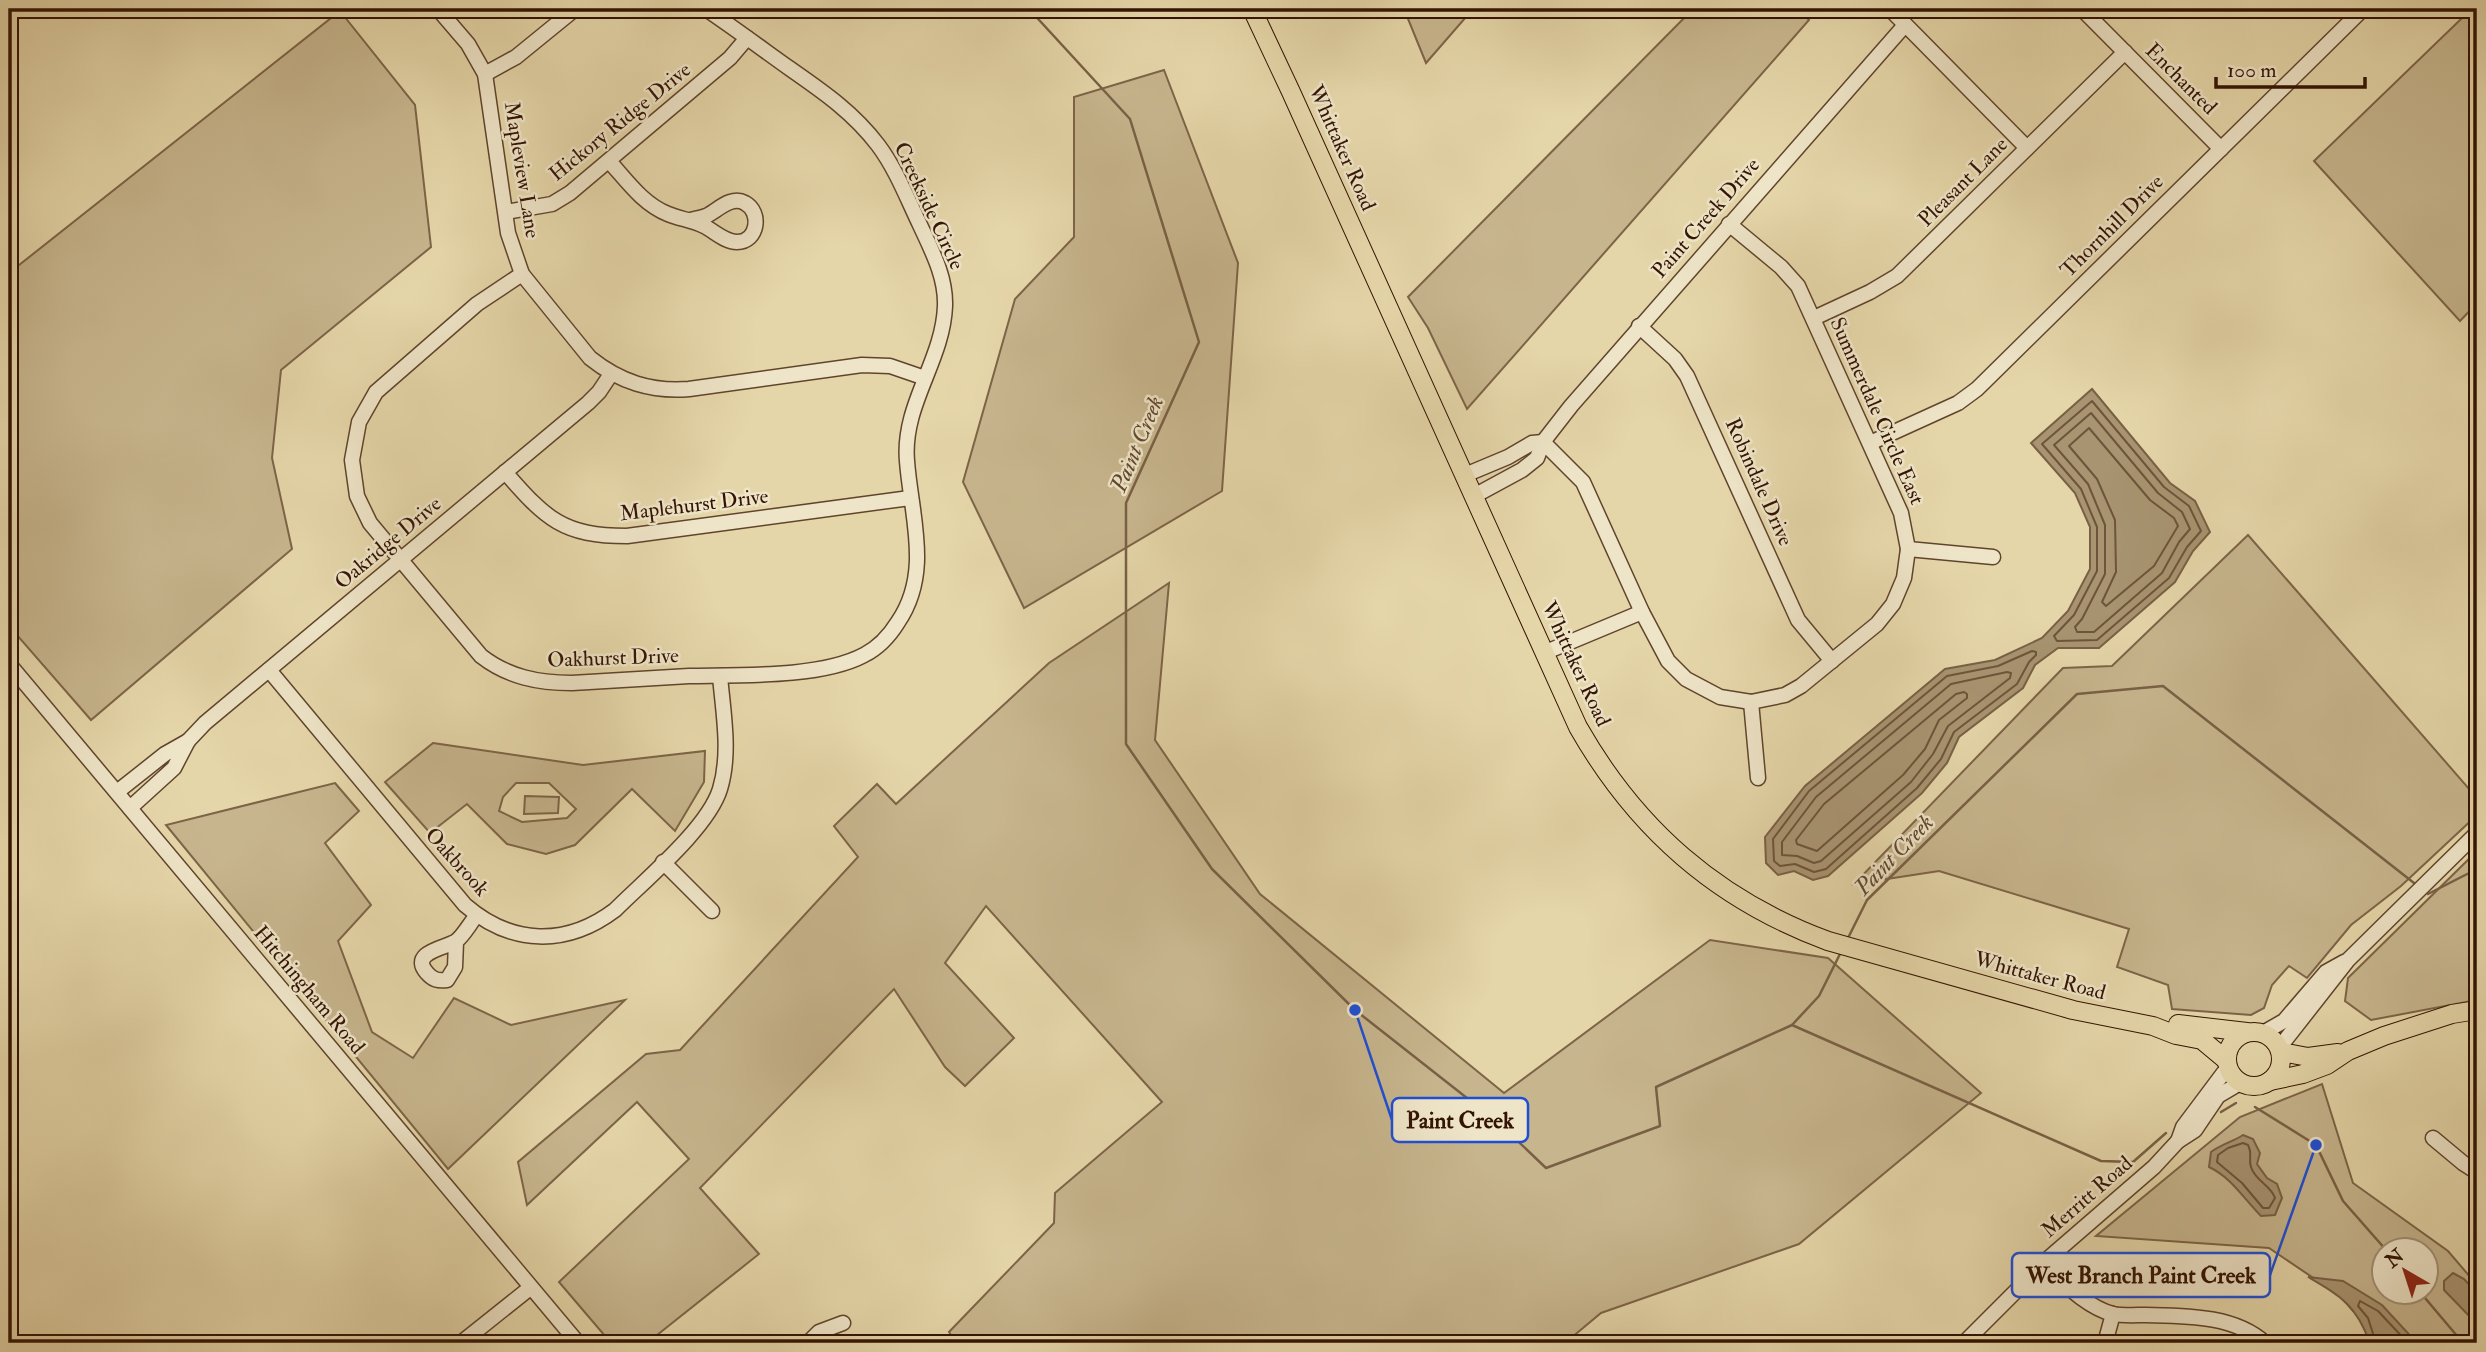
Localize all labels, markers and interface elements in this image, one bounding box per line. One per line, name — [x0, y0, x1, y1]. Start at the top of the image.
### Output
street label: Enchanted — [2139, 37, 2223, 121]
scale bar — [2216, 46, 2365, 90]
street label: Hickory Ridge Drive — [544, 56, 697, 188]
text: 100 m — [2227, 57, 2277, 84]
street label: Whittaker Road — [1302, 80, 1382, 216]
street label: Mapleview Lane — [498, 100, 546, 240]
street label: Pleasant Lane — [1912, 131, 2014, 233]
street label: Creekside Circle — [888, 138, 970, 274]
street label: Paint Creek Drive — [1646, 152, 1766, 284]
street label: Thornhill Drive — [2055, 168, 2170, 283]
street label: Summerdale Circle East — [1824, 313, 1931, 509]
water label: Paint Creek — [1103, 392, 1170, 497]
street label: Robindale Drive — [1719, 414, 1799, 550]
street label: Maplehurst Drive — [618, 482, 770, 528]
street label: Oakridge Drive — [329, 490, 447, 595]
street label: Whittaker Road — [1535, 596, 1617, 731]
street label: Oakhurst Drive — [547, 642, 680, 674]
water label: Paint Creek — [1848, 808, 1940, 902]
street label: Oakbrook — [419, 822, 495, 902]
street label: Hitchingham Road — [247, 920, 371, 1060]
street label: Whittaker Road — [1970, 945, 2109, 1007]
callout: Paint Creek — [1392, 1098, 1528, 1142]
text: Paint Creek — [1406, 1106, 1515, 1135]
street label: Merritt Road — [2036, 1150, 2139, 1244]
north arrow — [2370, 1236, 2440, 1306]
text: N — [2380, 1243, 2410, 1274]
callout: West Branch Paint Creek — [2012, 1253, 2270, 1297]
text: West Branch Paint Creek — [2025, 1261, 2257, 1290]

